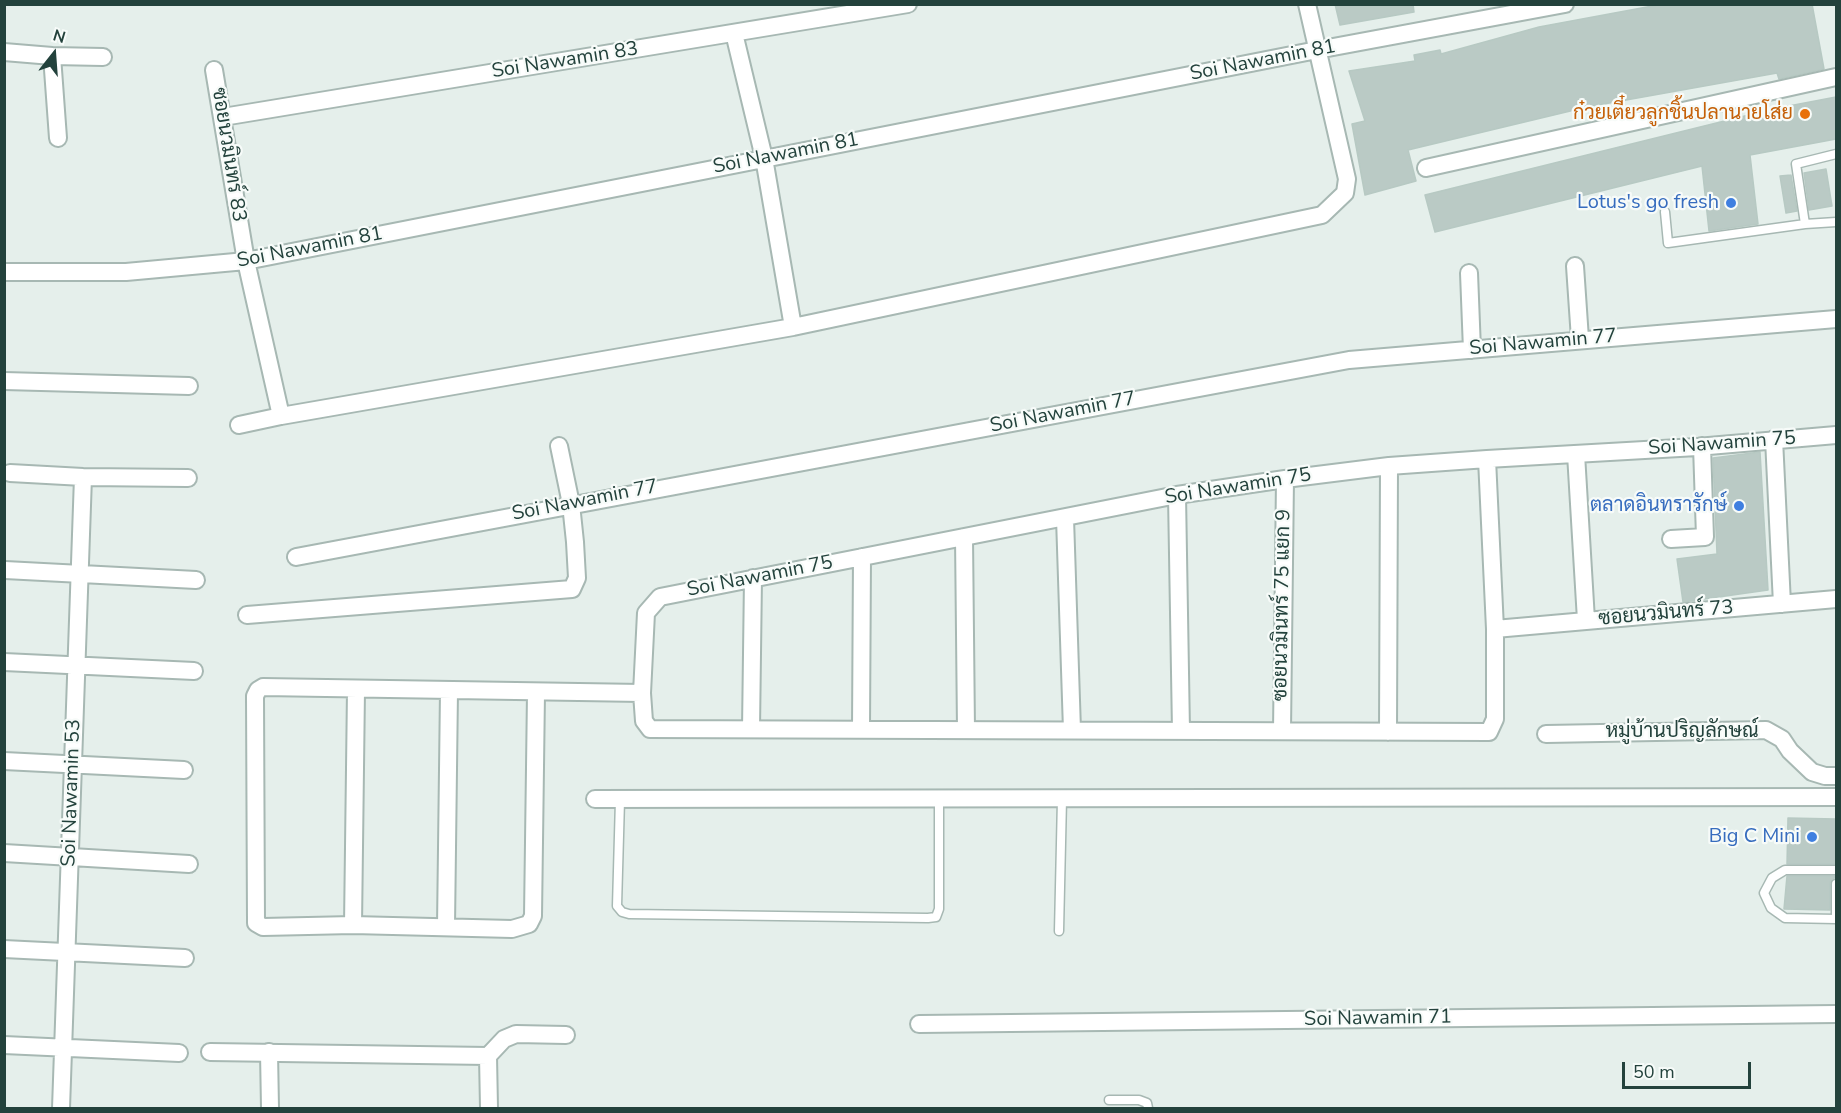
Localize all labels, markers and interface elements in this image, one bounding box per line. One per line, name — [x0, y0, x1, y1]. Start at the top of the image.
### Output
north arrow — [24, 24, 84, 84]
text: N — [50, 25, 68, 49]
street label: Soi Nawamin 81 — [1188, 35, 1338, 87]
street label: Soi Nawamin 83 — [490, 38, 640, 84]
street label: ซอยนวมินทร์ 83 — [206, 86, 250, 224]
place label: ก๋วยเตี๋ยวลูกชิ้นปลานายโส่ย — [1573, 102, 1793, 126]
marker: ก๋วยเตี๋ยวลูกชิ้นปลานายโส่ย — [1798, 107, 1812, 121]
street label: Soi Nawamin 81 — [711, 128, 861, 180]
place label: Lotus's go fresh — [1577, 191, 1719, 215]
marker: Lotus's go fresh — [1724, 196, 1738, 210]
street label: Soi Nawamin 81 — [235, 222, 385, 274]
street label: Soi Nawamin 77 — [1468, 325, 1618, 361]
street label: Soi Nawamin 77 — [988, 387, 1138, 439]
street label: Soi Nawamin 75 — [1647, 427, 1797, 461]
street label: Soi Nawamin 75 — [1163, 464, 1313, 510]
street label: Soi Nawamin 77 — [510, 475, 660, 527]
place label: ตลาดอินทรารักษ์ — [1590, 494, 1727, 518]
marker: ตลาดอินทรารักษ์ — [1732, 499, 1746, 513]
street label: ซอยนวมินทร์ 75 แยก 9 — [1269, 509, 1297, 701]
street label: Soi Nawamin 75 — [685, 551, 835, 603]
street label: ซอยนวมินทร์ 73 — [1597, 596, 1735, 632]
street label: Soi Nawamin 53 — [57, 719, 87, 867]
street label: หมู่บ้านปริญลักษณ์ — [1606, 720, 1758, 744]
place label: Big C Mini — [1709, 825, 1800, 849]
marker: Big C Mini — [1805, 830, 1819, 844]
street label: Soi Nawamin 71 — [1304, 1006, 1452, 1032]
scale bar — [1625, 1050, 1754, 1088]
text: 50 m — [1633, 1060, 1675, 1084]

